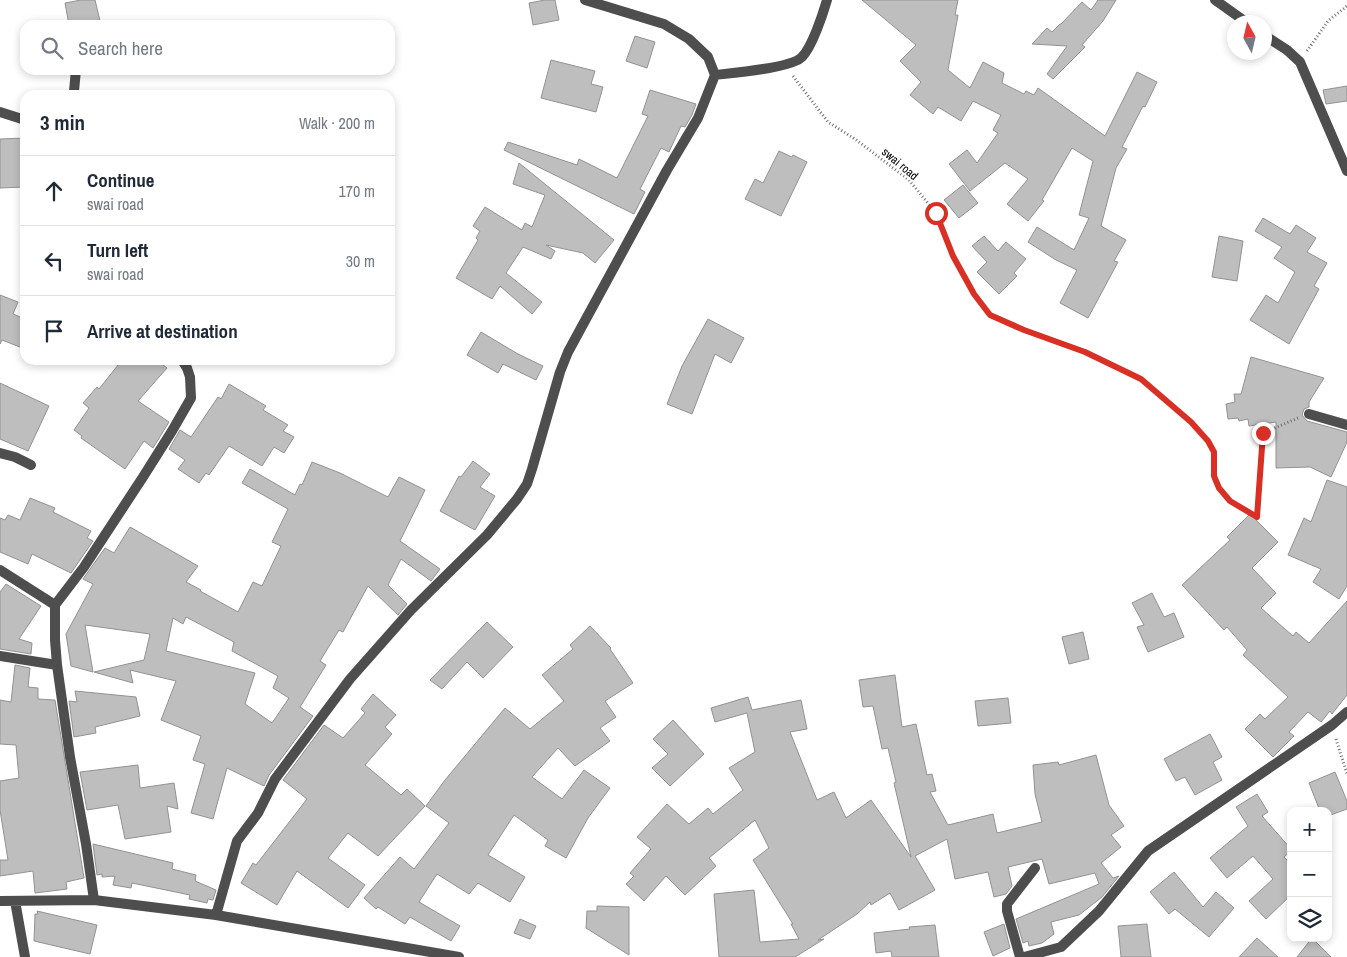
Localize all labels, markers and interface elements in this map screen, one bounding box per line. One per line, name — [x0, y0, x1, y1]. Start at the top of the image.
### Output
north arrow — [1227, 15, 1272, 60]
search box — [20, 20, 395, 75]
icon: search — [38, 34, 66, 62]
text: Search here — [78, 35, 163, 61]
text: 3 min — [40, 108, 85, 137]
text: Walk · 200 m — [299, 112, 375, 134]
street label: swai road — [879, 144, 921, 184]
text: Continue — [87, 167, 155, 193]
icon: ahead — [40, 177, 68, 205]
text: 170 m — [339, 180, 375, 202]
text: swai road — [87, 193, 144, 215]
route start — [925, 202, 948, 225]
text: Turn left — [87, 237, 148, 263]
icon: left — [40, 247, 68, 275]
text: 30 m — [346, 250, 375, 272]
text: swai road — [87, 263, 144, 285]
icon: arrive — [40, 317, 68, 345]
text: Arrive at destination — [87, 318, 238, 344]
route end — [1252, 422, 1275, 445]
map controls — [1287, 807, 1332, 942]
button: + — [1287, 807, 1332, 852]
button: − — [1287, 852, 1332, 897]
button: layers — [1287, 897, 1332, 942]

